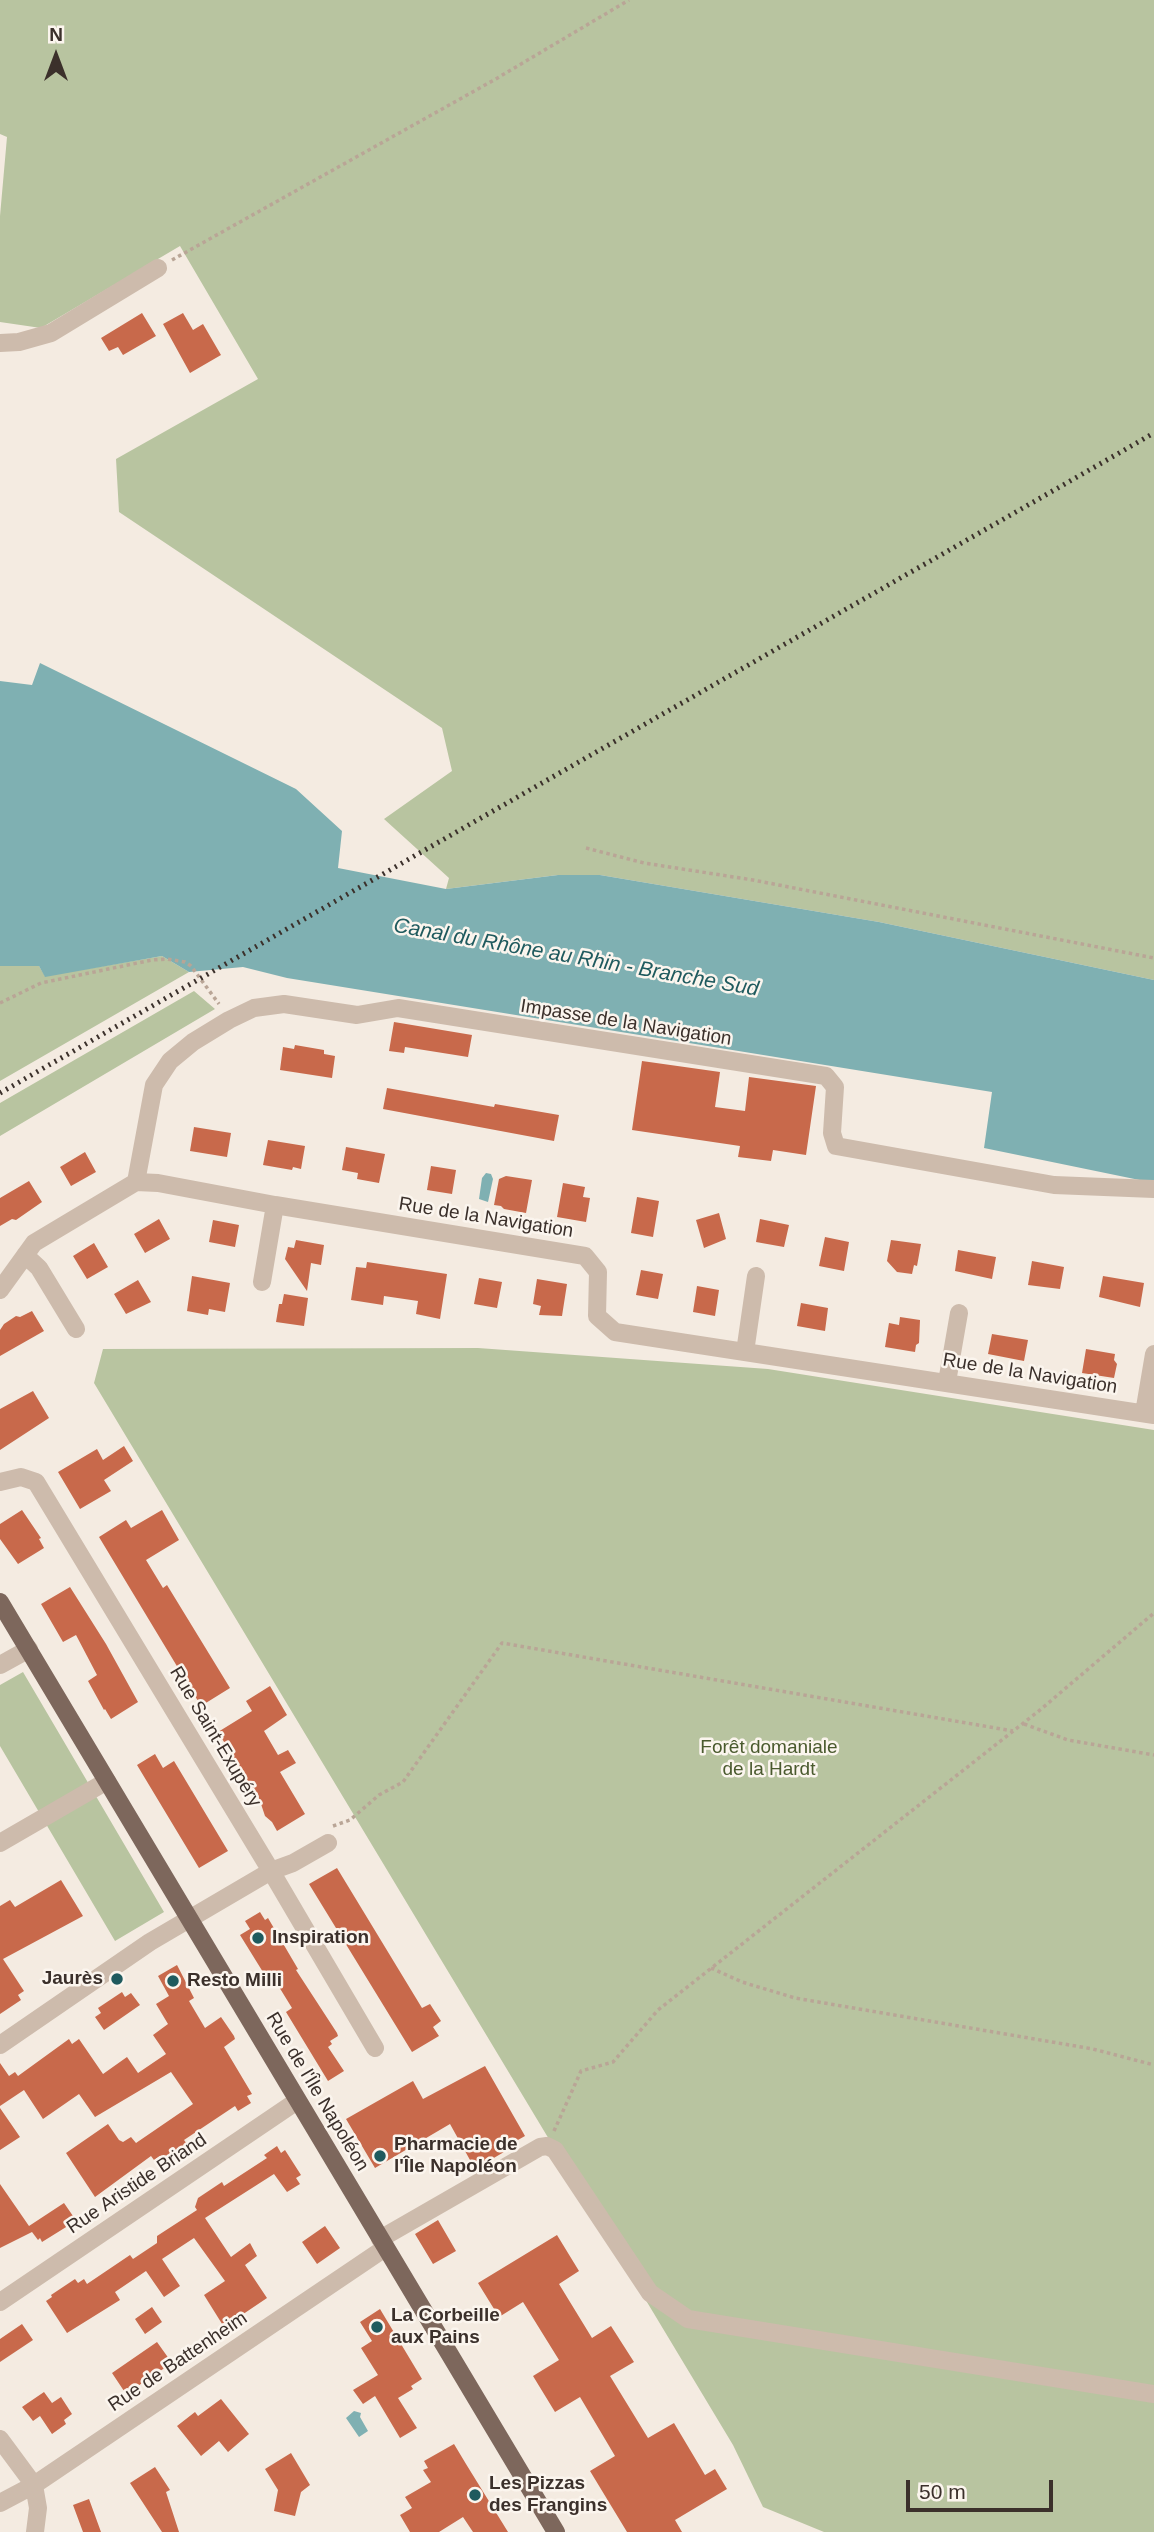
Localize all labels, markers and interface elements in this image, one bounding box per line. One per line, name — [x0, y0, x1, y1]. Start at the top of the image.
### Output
north arrow — [21, 21, 91, 91]
text: N — [49, 24, 63, 45]
water label: Canal du Rhône au Rhin - Branche Sud — [392, 913, 760, 1003]
street label: Impasse de la Navigation — [519, 995, 733, 1051]
street label: Rue de la Navigation — [397, 1193, 575, 1243]
street label: Rue de la Navigation — [941, 1349, 1119, 1399]
street label: Rue Saint-Exupéry — [164, 1663, 266, 1811]
park label: Forêt domaniale de la Hardt — [700, 1737, 838, 1781]
place label: Inspiration — [272, 1927, 369, 1949]
marker: Inspiration — [250, 1930, 266, 1946]
place label: Jaurès — [42, 1968, 103, 1990]
place label: Resto Milli — [187, 1970, 282, 1992]
marker: Jaurès — [109, 1971, 125, 1987]
marker: Resto Milli — [165, 1973, 181, 1989]
street label: Rue de l'Île Napoléon — [261, 2009, 373, 2175]
street label: Rue Aristide Briand — [63, 2129, 211, 2239]
place label: Pharmacie de l'Île Napoléon — [394, 2134, 518, 2178]
marker: Pharmacie de l'Île Napoléon — [372, 2148, 388, 2164]
place label: La Corbeille aux Pains — [391, 2305, 500, 2349]
street label: Rue de Battenheim — [104, 2307, 252, 2417]
marker: La Corbeille aux Pains — [369, 2319, 385, 2335]
scale bar — [909, 2466, 1056, 2510]
place label: Les Pizzas des Frangins — [489, 2473, 607, 2517]
text: 50 m — [919, 2480, 966, 2503]
marker: Les Pizzas des Frangins — [467, 2487, 483, 2503]

